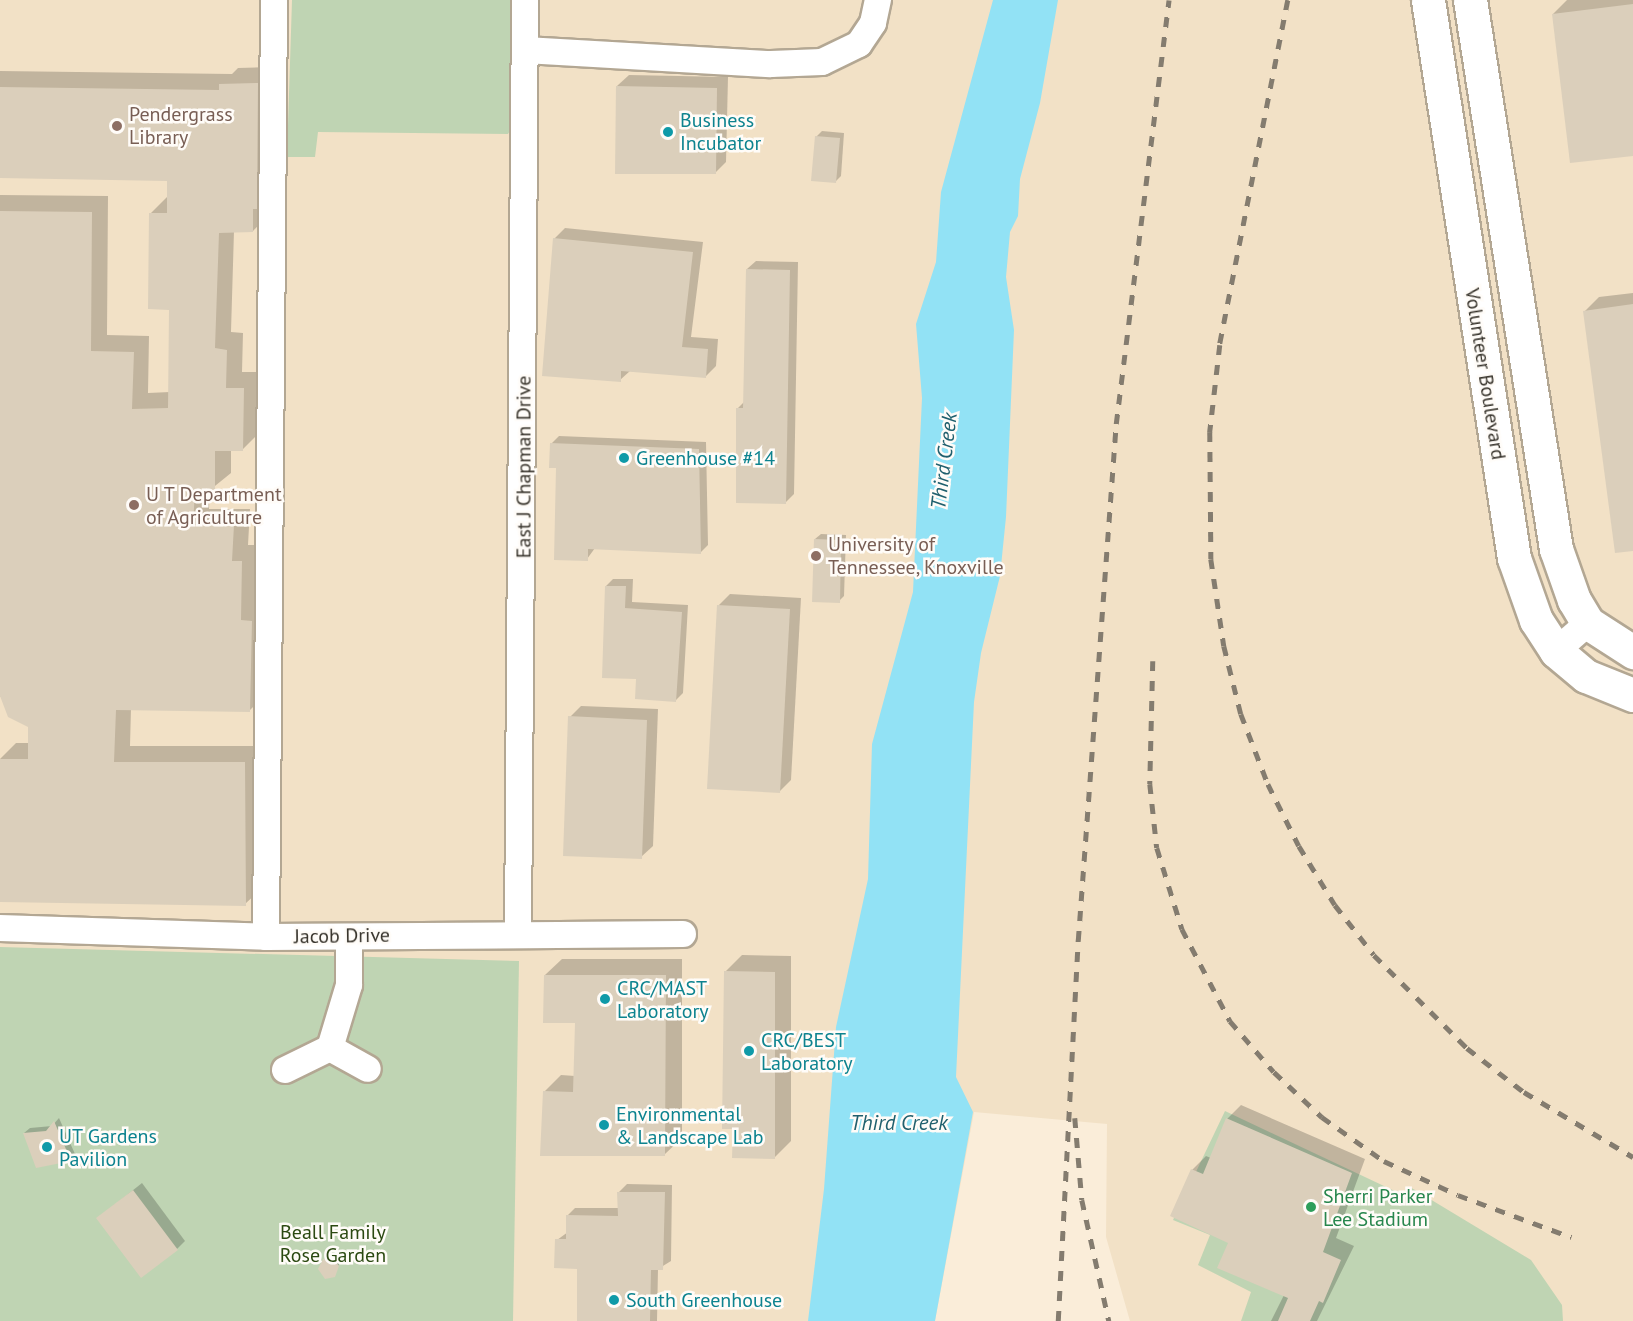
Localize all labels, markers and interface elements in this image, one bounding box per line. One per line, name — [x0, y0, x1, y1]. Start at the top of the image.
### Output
place label: Pendergrass Library — [129, 102, 233, 149]
place label: Business Incubator — [680, 108, 761, 155]
marker: Pendergrass Library — [110, 119, 124, 133]
marker: Business Incubator — [661, 125, 675, 139]
street label: Volunteer Boulevard — [1460, 287, 1510, 461]
street label: East J Chapman Drive — [512, 376, 536, 558]
water label: Third Creek — [926, 411, 962, 511]
place label: Greenhouse #14 — [636, 446, 775, 470]
marker: Greenhouse #14 — [617, 451, 631, 465]
place label: U T Department of Agriculture — [146, 482, 283, 529]
marker: U T Department of Agriculture — [127, 498, 141, 512]
place label: University of Tennessee, Knoxville — [828, 532, 1005, 579]
marker: University of Tennessee, Knoxville — [809, 549, 823, 563]
street label: Jacob Drive — [294, 923, 390, 949]
place label: CRC/MAST Laboratory — [617, 976, 708, 1023]
marker: CRC/MAST Laboratory — [598, 992, 612, 1006]
place label: CRC/BEST Laboratory — [761, 1028, 852, 1075]
marker: CRC/BEST Laboratory — [742, 1044, 756, 1058]
place label: Environmental & Landscape Lab — [616, 1102, 764, 1149]
water label: Third Creek — [850, 1110, 948, 1136]
marker: Environmental & Landscape Lab — [597, 1118, 611, 1132]
place label: UT Gardens Pavilion — [59, 1124, 158, 1171]
marker: UT Gardens Pavilion — [40, 1140, 54, 1154]
place label: Sherri Parker Lee Stadium — [1323, 1184, 1433, 1231]
marker: Sherri Parker Lee Stadium — [1304, 1200, 1318, 1214]
park label: Beall Family Rose Garden — [280, 1220, 386, 1267]
place label: South Greenhouse — [626, 1288, 782, 1312]
marker: South Greenhouse — [607, 1293, 621, 1307]

